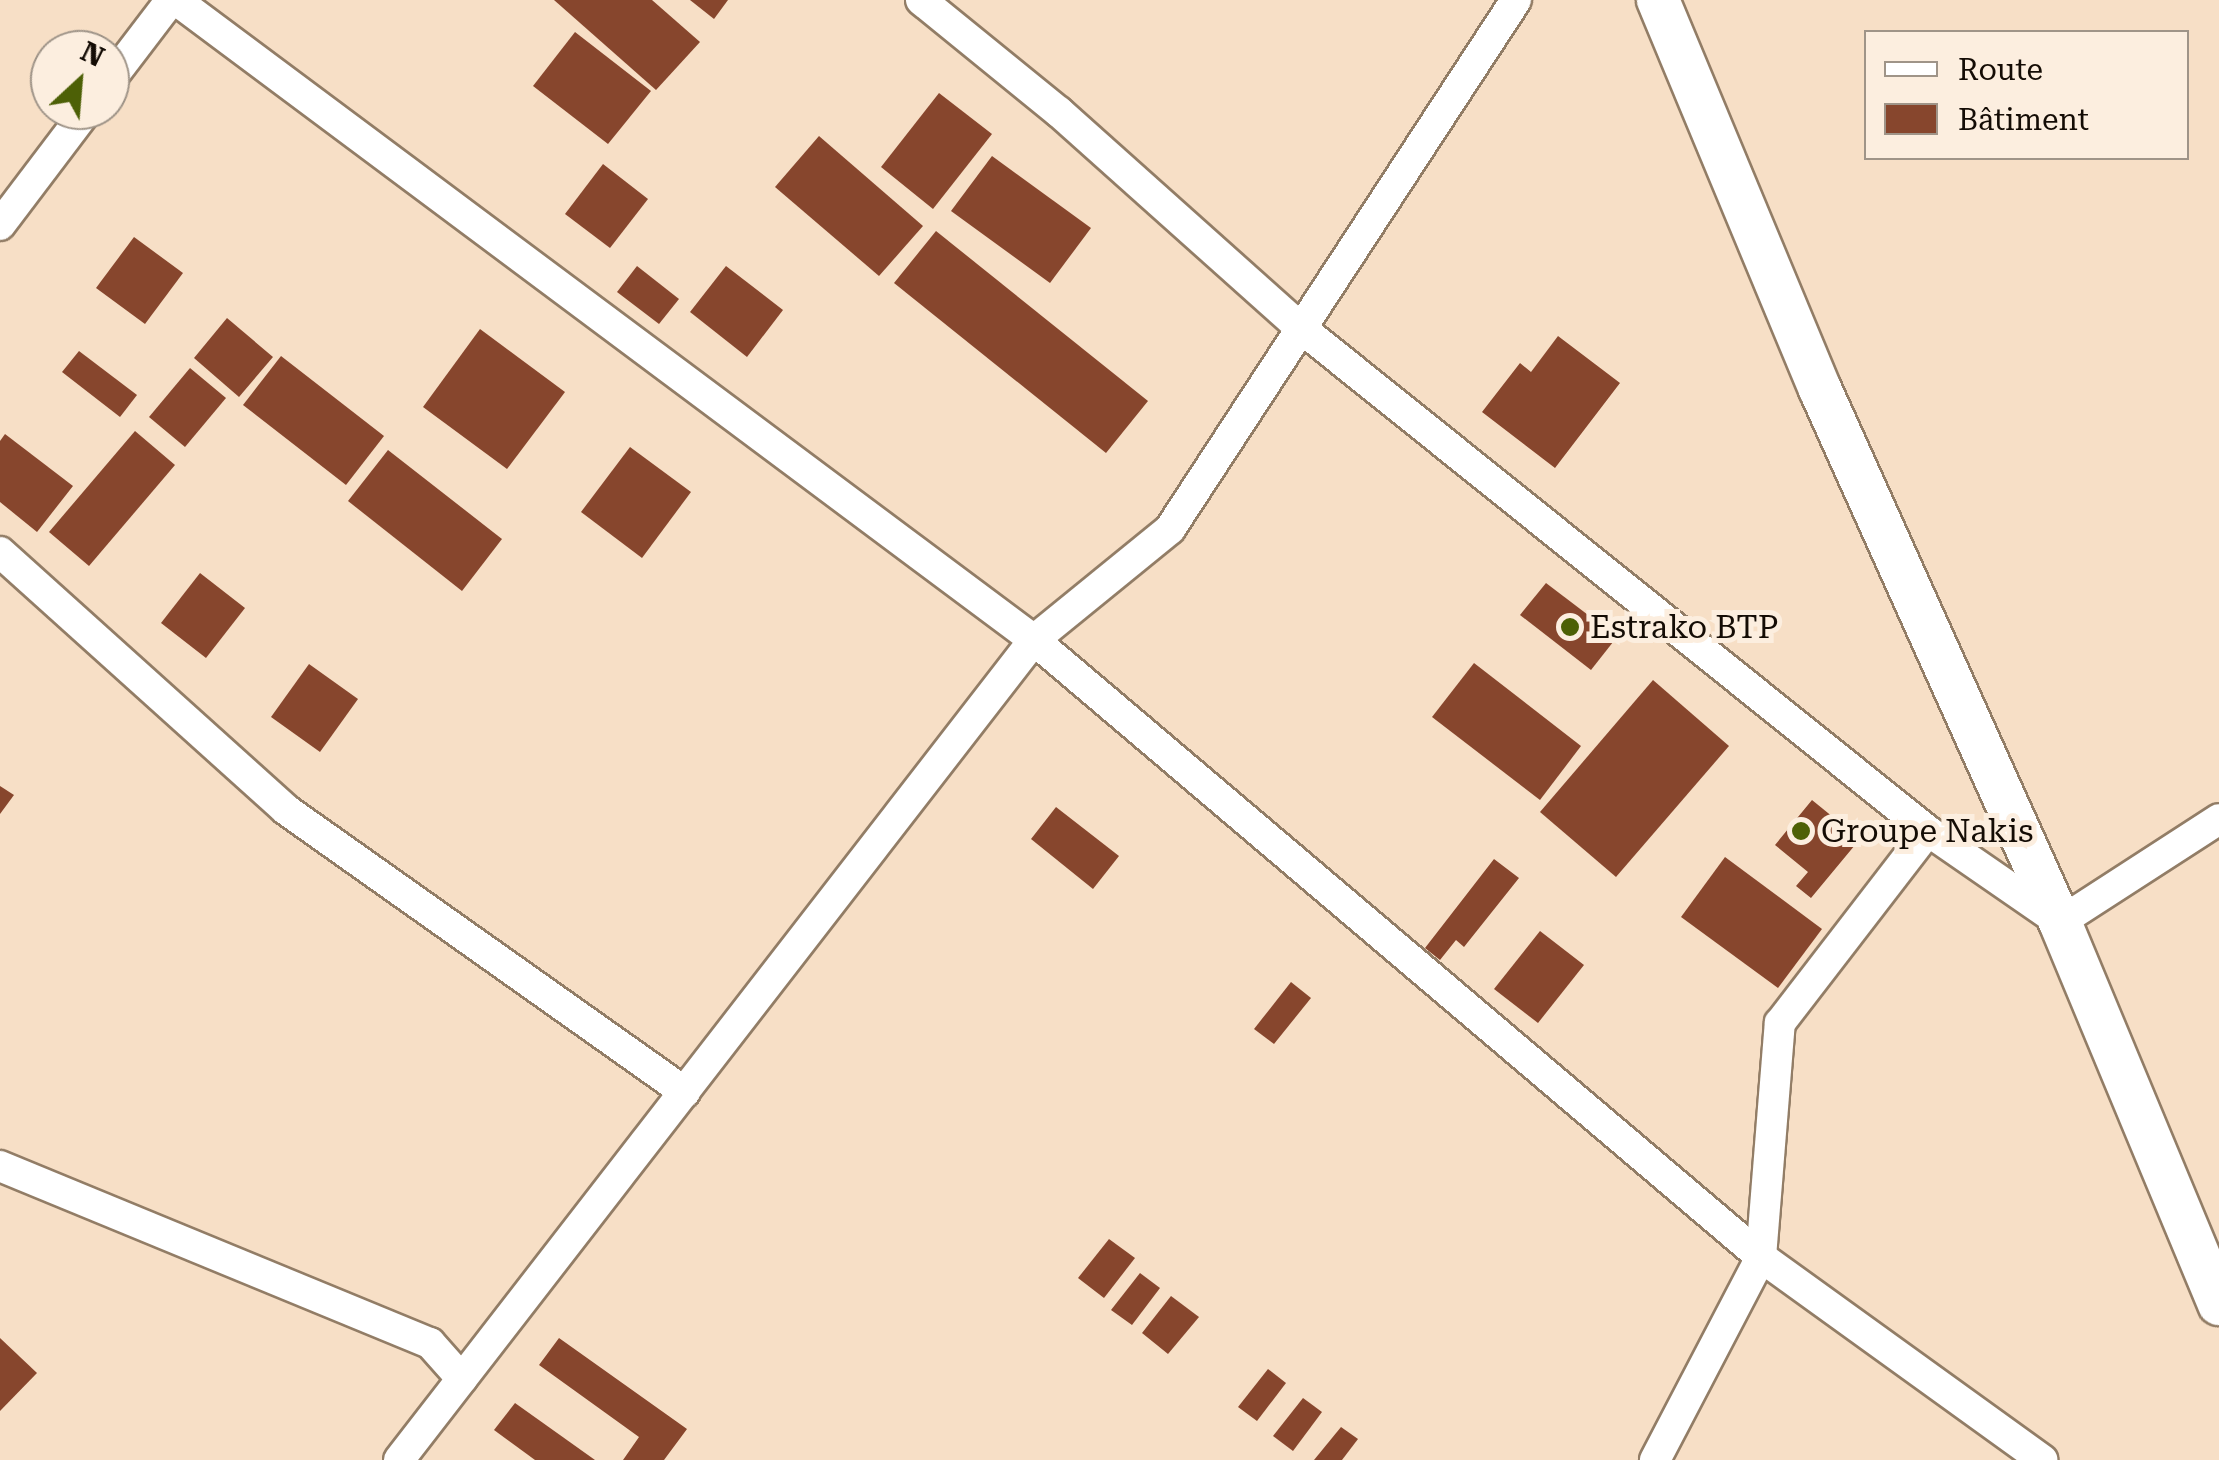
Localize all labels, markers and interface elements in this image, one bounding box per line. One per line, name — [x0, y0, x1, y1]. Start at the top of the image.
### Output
north arrow — [30, 30, 130, 130]
legend — [1864, 30, 2189, 160]
text: N — [76, 35, 109, 74]
text: Route — [1958, 52, 2043, 87]
text: Bâtiment — [1958, 102, 2089, 137]
place label: Estrako BTP — [1590, 608, 1778, 646]
marker: Estrako BTP — [1559, 616, 1581, 638]
place label: Groupe Nakis — [1821, 812, 2033, 850]
marker: Groupe Nakis — [1790, 820, 1812, 842]

